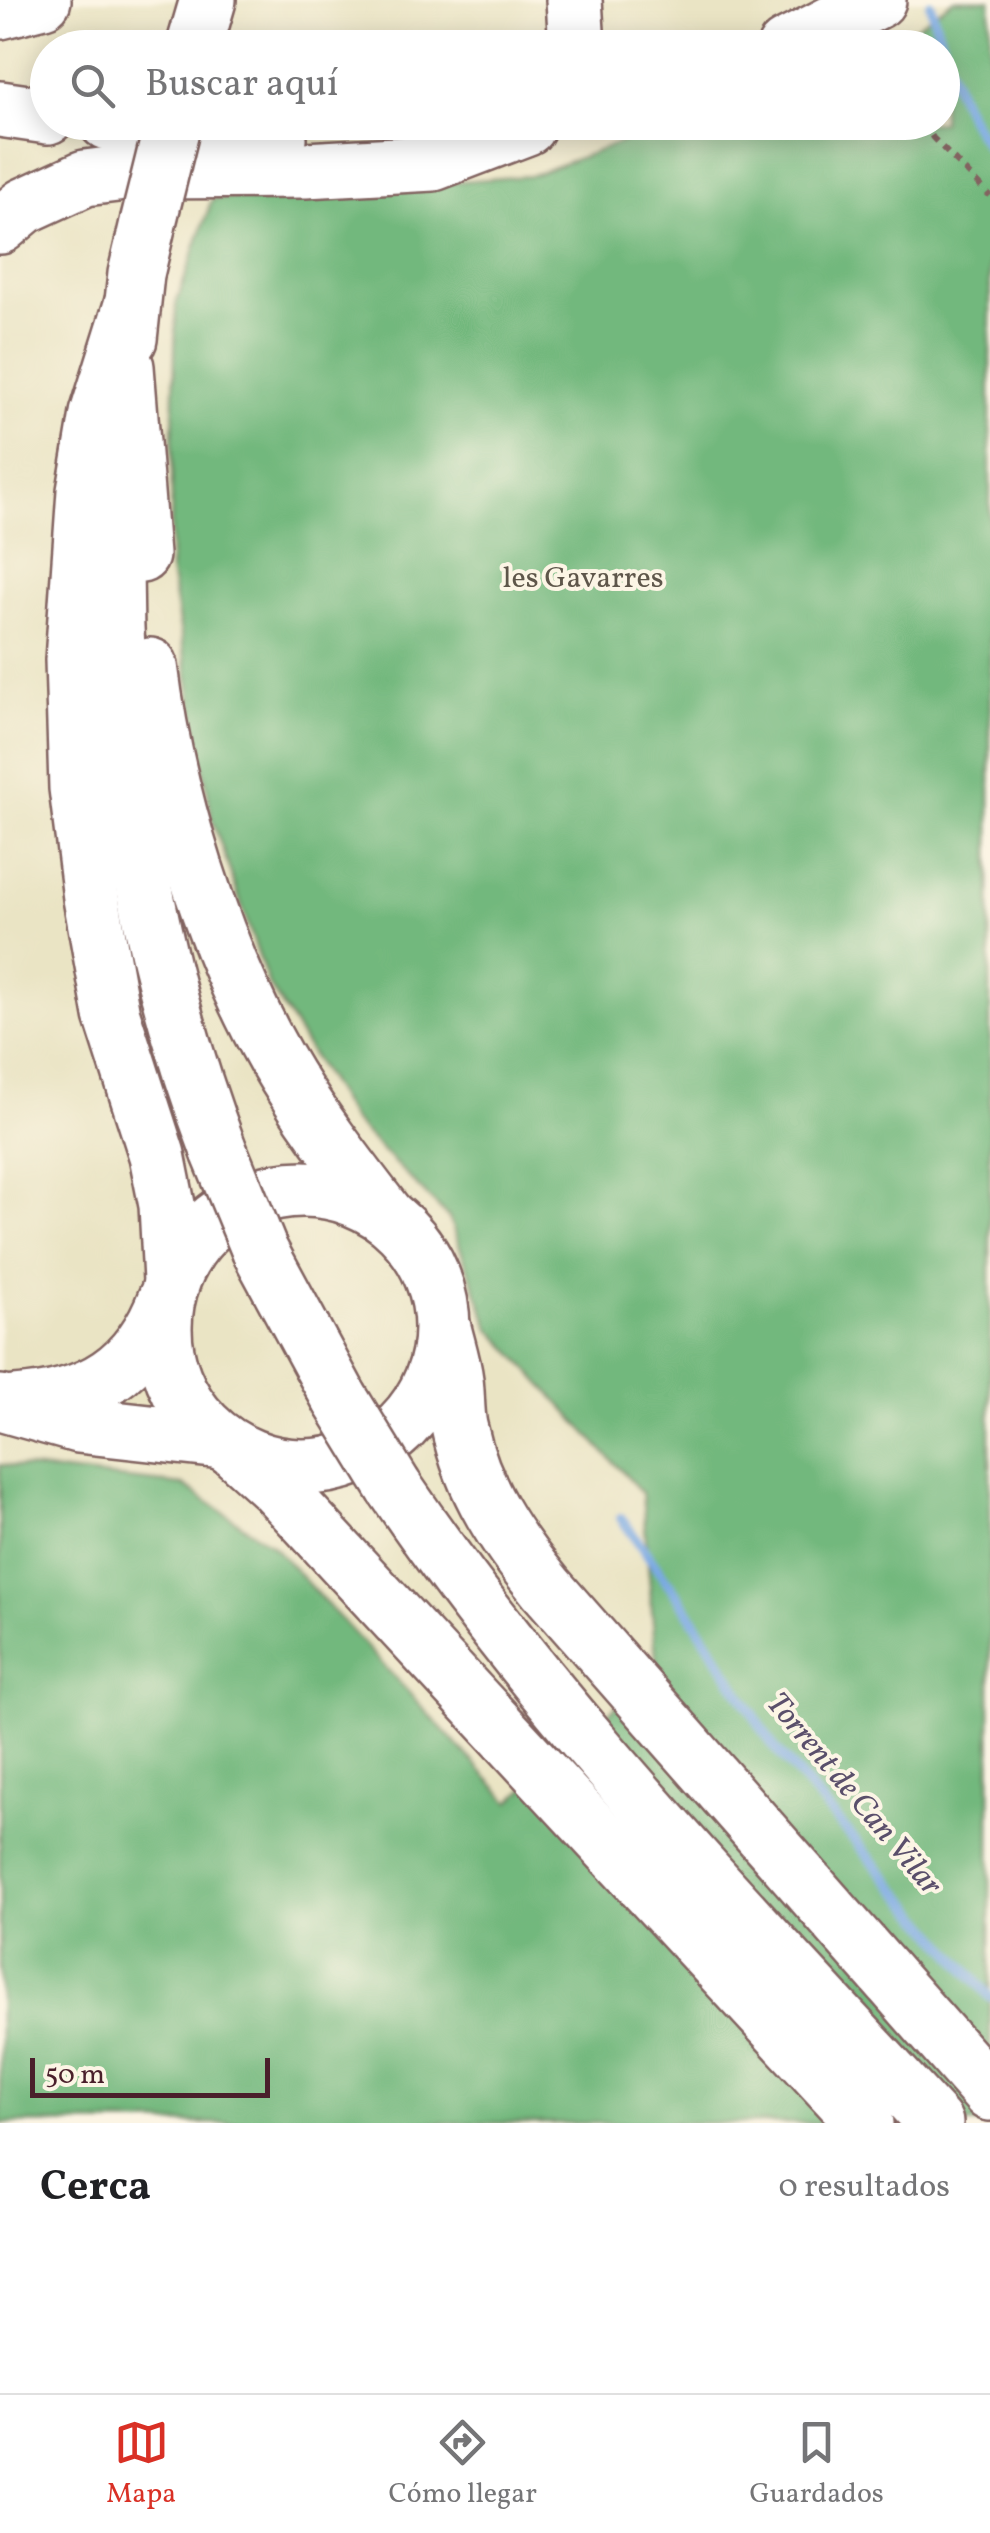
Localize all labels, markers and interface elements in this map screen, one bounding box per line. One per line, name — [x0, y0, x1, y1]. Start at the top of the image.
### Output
search box — [30, 30, 960, 140]
icon: search — [65, 58, 120, 113]
text: Buscar aquí — [145, 59, 338, 112]
park label: les Gavarres — [503, 558, 663, 600]
water label: Torrent de Can Vilar — [755, 1684, 952, 1907]
scale bar — [30, 2053, 270, 2098]
text: 50 m — [45, 2056, 105, 2095]
text: Cerca — [40, 2159, 151, 2218]
text: 0 resultados — [779, 2166, 950, 2210]
tab: Mapa — [106, 2415, 176, 2514]
tab: Cómo llegar — [389, 2415, 537, 2514]
tab: Guardados — [749, 2415, 884, 2514]

